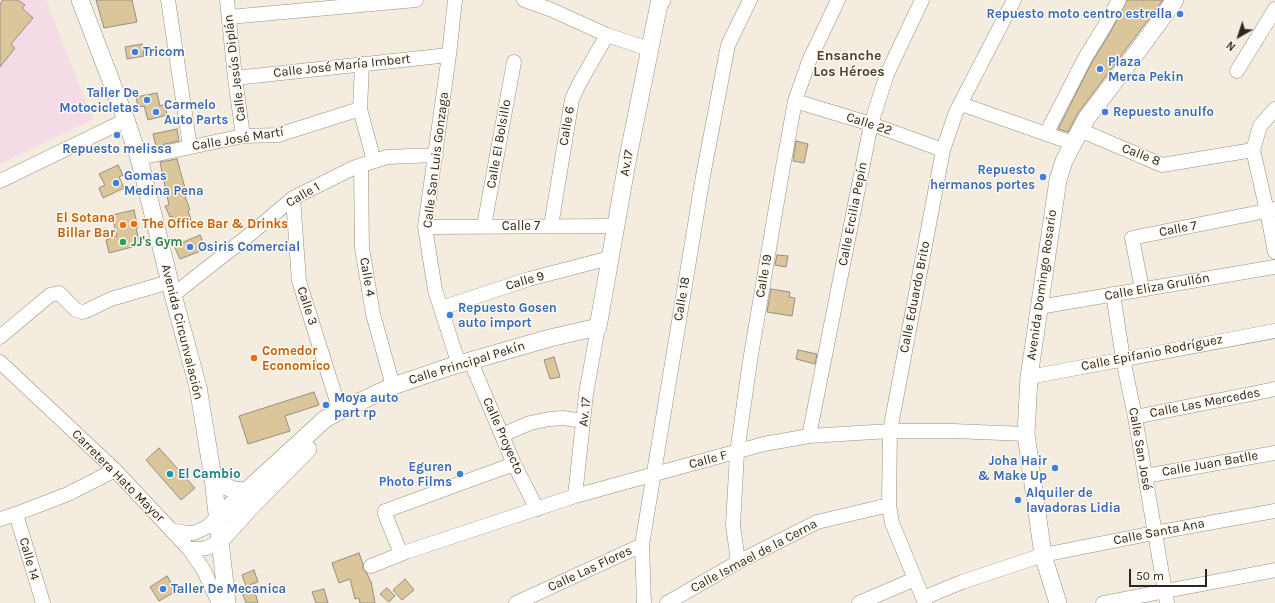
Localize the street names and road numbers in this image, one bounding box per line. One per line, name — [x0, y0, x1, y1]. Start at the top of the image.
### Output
street label: Calle Jesús Diplán — [221, 14, 249, 122]
street label: Calle José María Imbert — [273, 51, 411, 81]
street label: Calle San Luis Gonzaga — [420, 91, 452, 229]
street label: Calle El Bolsillo — [483, 98, 515, 190]
street label: Calle 6 — [556, 105, 578, 147]
street label: Calle 22 — [844, 109, 894, 139]
street label: Calle José Martí — [191, 124, 285, 154]
street label: Calle 8 — [1119, 141, 1163, 169]
street label: Av.17 — [617, 149, 637, 177]
street label: Calle Ercilia Pepín — [835, 161, 871, 267]
street label: Calle 1 — [283, 179, 323, 211]
street label: Avenida Domingo Rosario — [1024, 209, 1060, 361]
street label: Calle 7 — [502, 218, 540, 234]
street label: Calle 7 — [1158, 218, 1198, 240]
street label: Calle Eduardo Brito — [897, 240, 933, 354]
street label: Calle 19 — [752, 253, 776, 299]
street label: Calle 4 — [356, 256, 378, 298]
street label: Avenida Circunvalación — [158, 263, 206, 401]
street label: Calle 9 — [504, 268, 546, 294]
street label: Calle Eliza Grullón — [1103, 270, 1211, 304]
street label: Calle 18 — [670, 276, 694, 322]
street label: Calle 3 — [293, 285, 321, 327]
street label: Calle Epifanio Rodríguez — [1080, 332, 1224, 374]
street label: Calle Principal Pekín — [407, 338, 527, 388]
street label: Calle Las Mercedes — [1148, 385, 1262, 421]
street label: Calle Proyecto — [479, 395, 527, 477]
street label: Av. 17 — [576, 397, 594, 427]
street label: Calle San José — [1125, 406, 1155, 492]
street label: Carretera Hato Mayor — [68, 426, 168, 526]
street label: Calle F — [687, 447, 729, 473]
street label: Calle Juan Batlle — [1161, 448, 1259, 480]
street label: Calle Ismael de la Cerna — [688, 516, 820, 596]
street label: Calle Santa Ana — [1112, 516, 1206, 548]
street label: Calle 14 — [15, 536, 43, 582]
street label: Calle Las Flores — [545, 543, 635, 595]

